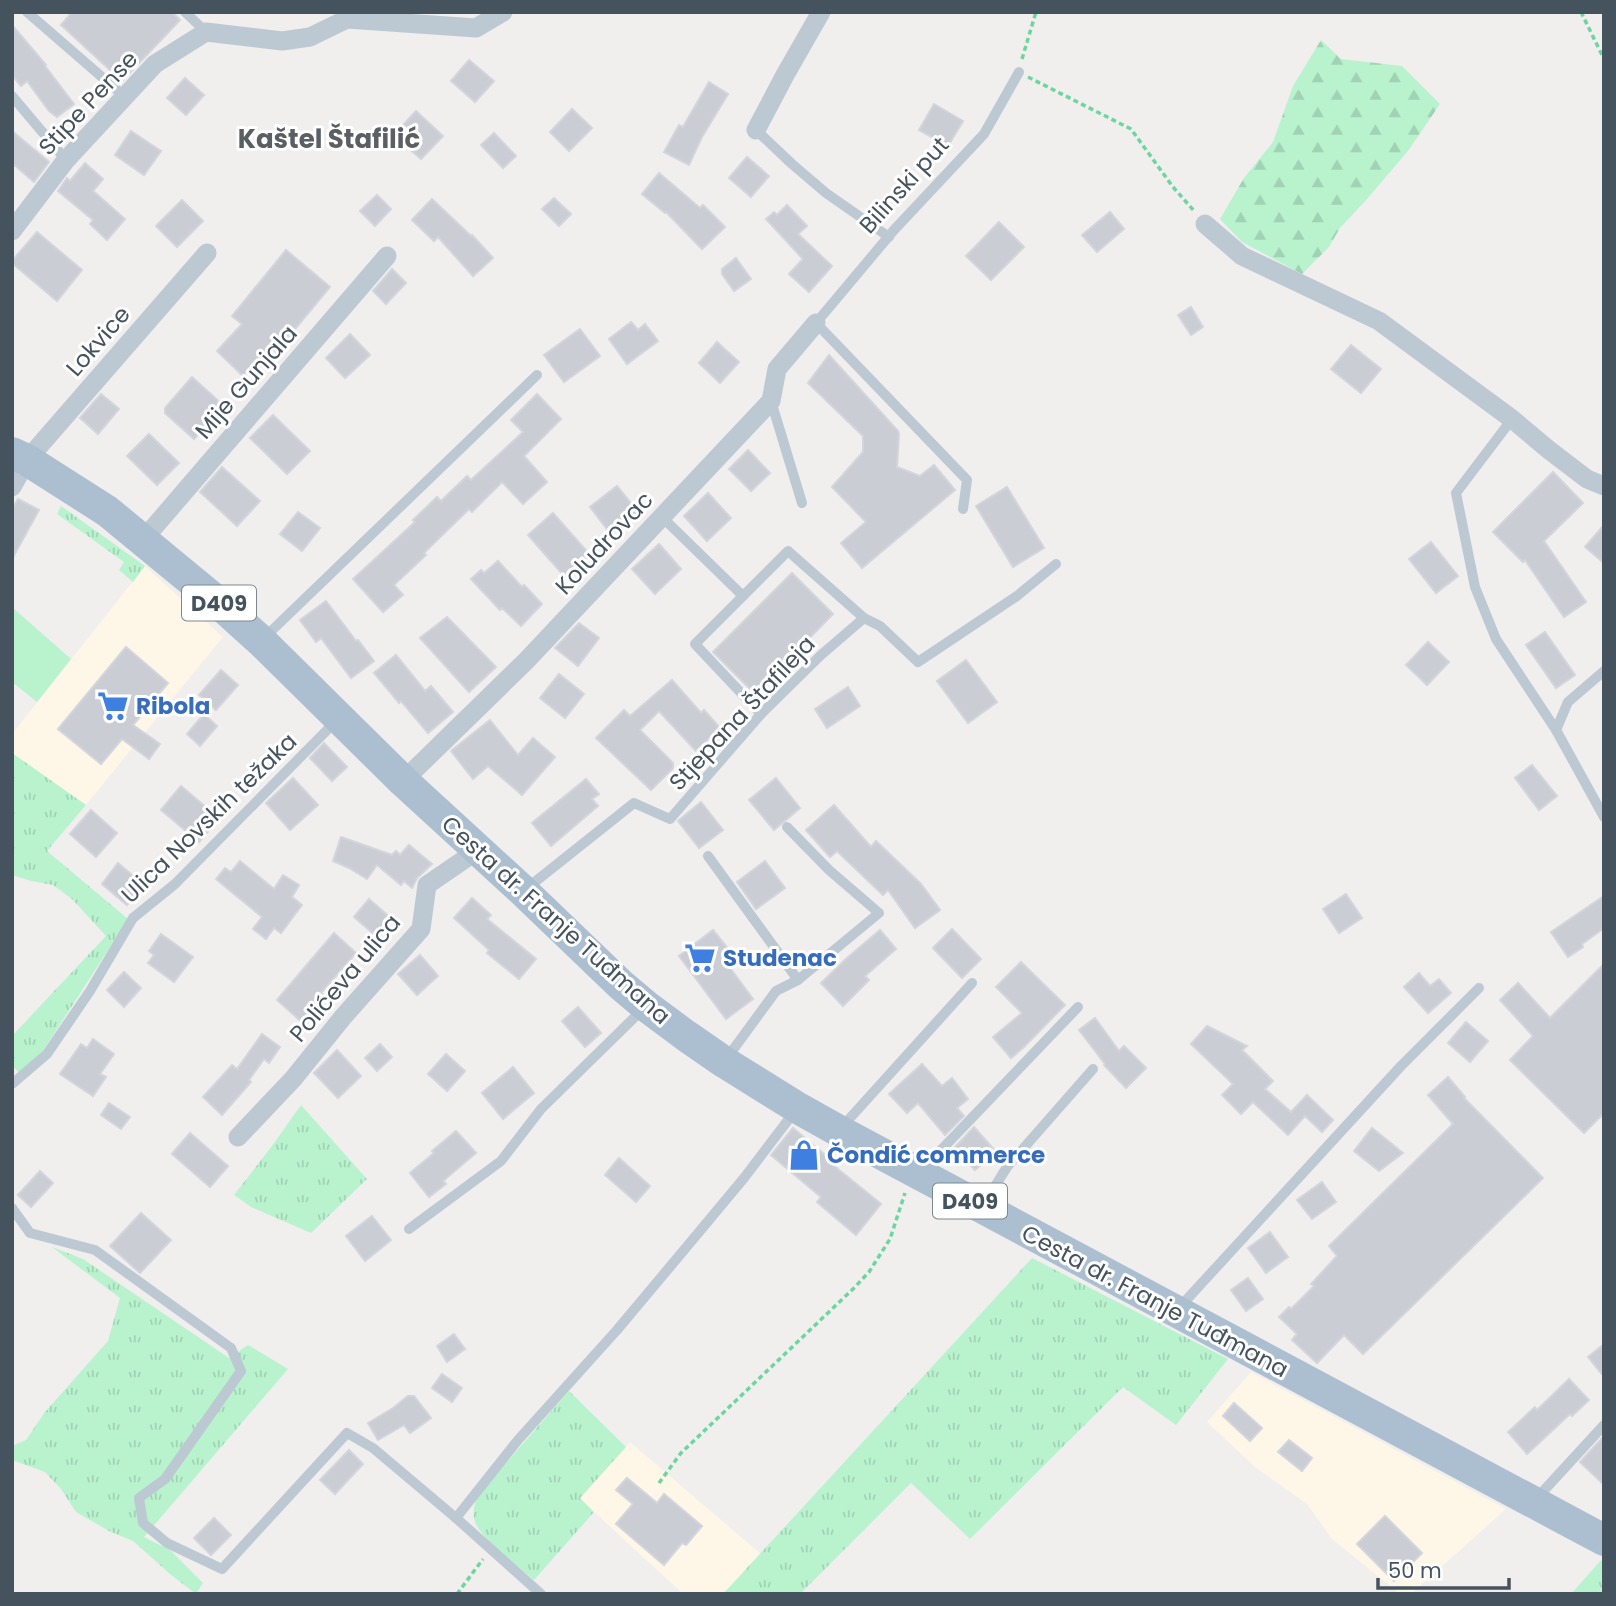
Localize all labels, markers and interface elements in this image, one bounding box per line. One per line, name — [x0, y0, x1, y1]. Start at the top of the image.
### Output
street label: Stipe Pense — [31, 44, 145, 162]
district label: Kaštel Štafilić — [238, 121, 420, 157]
street label: Bilinski put — [852, 130, 956, 240]
street label: Lokvice — [59, 299, 137, 383]
street label: Mije Gunjala — [188, 318, 304, 446]
street label: Koludrovac — [548, 484, 660, 602]
road number: D409 — [182, 586, 256, 620]
street label: Stjepana Štafileja — [662, 629, 822, 797]
supermarket icon: Ribola — [96, 689, 130, 723]
place label: Ribola — [136, 690, 210, 722]
street label: Ulica Novskih težaka — [114, 726, 304, 910]
street label: Cesta dr. Franje Tuđmana — [435, 808, 677, 1032]
street label: Polićeva ulica — [282, 907, 408, 1049]
supermarket icon: Studenac — [683, 941, 717, 975]
place label: Studenac — [723, 942, 837, 974]
shop icon: Čondić commerce — [787, 1138, 821, 1172]
place label: Čondić commerce — [827, 1139, 1045, 1171]
road number: D409 — [933, 1184, 1007, 1218]
street label: Cesta dr. Franje Tuđmana — [1016, 1217, 1294, 1385]
scale bar — [1378, 1546, 1509, 1590]
text: 50 m — [1388, 1556, 1442, 1585]

